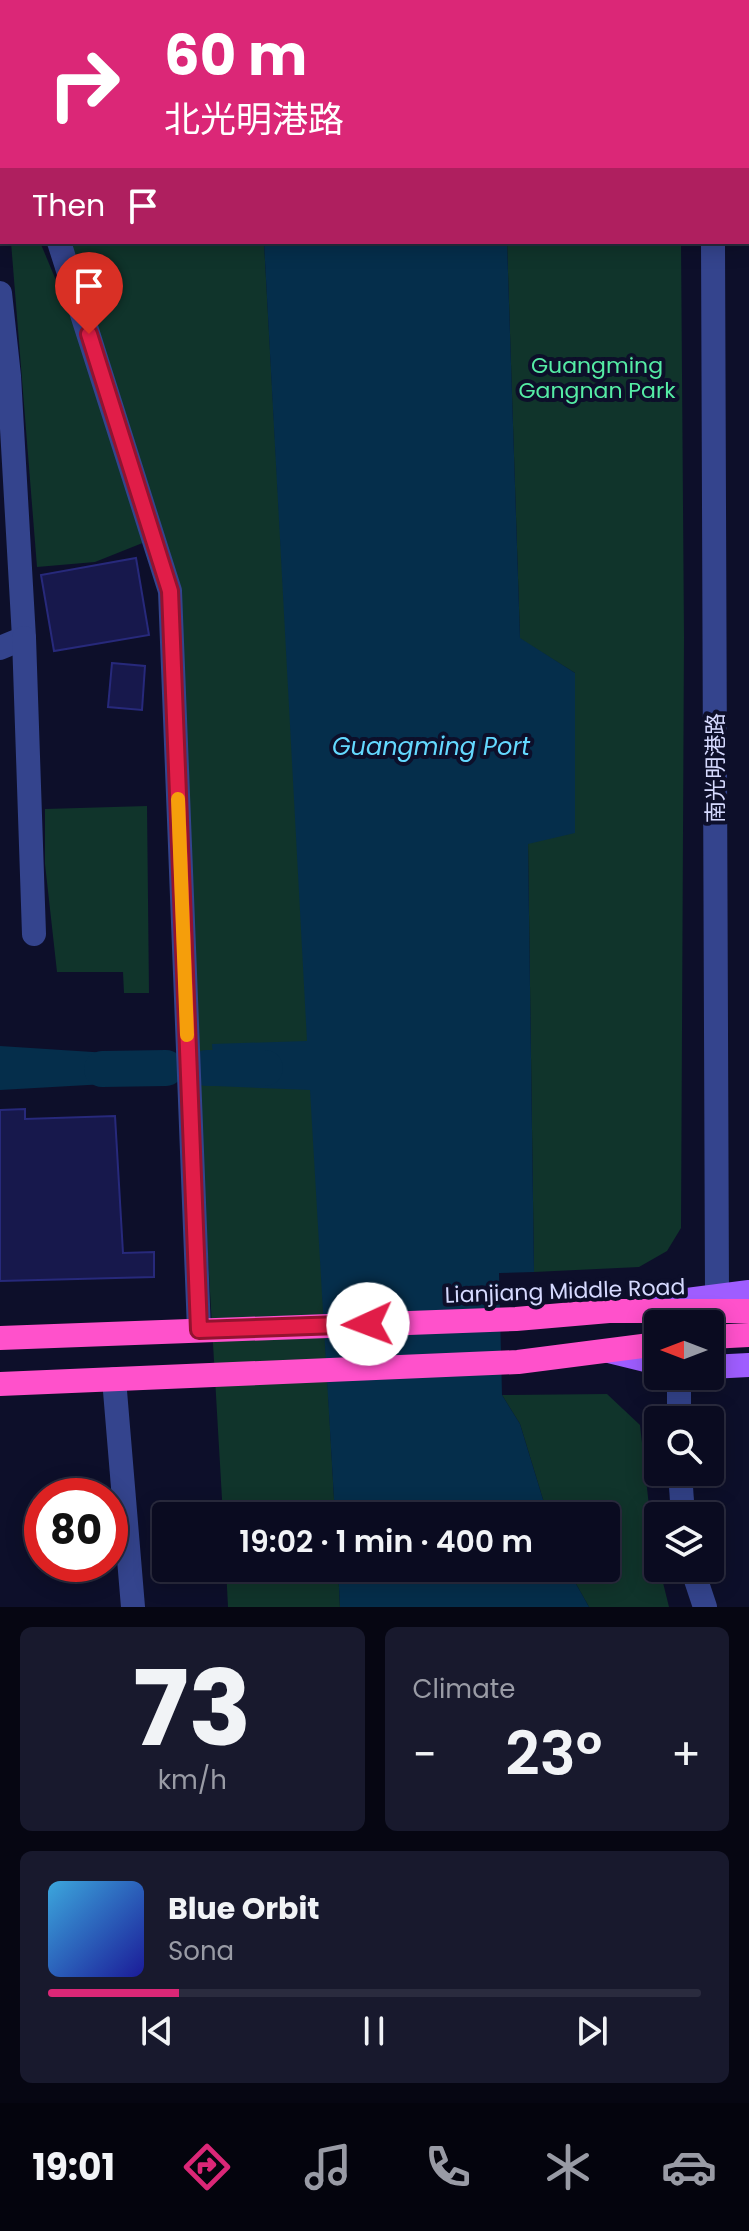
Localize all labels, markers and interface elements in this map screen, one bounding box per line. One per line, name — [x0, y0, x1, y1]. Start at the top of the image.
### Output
text: 60 m — [164, 16, 307, 95]
icon: right — [32, 32, 136, 136]
text: 北光明港路 — [164, 94, 344, 145]
text: Then — [32, 184, 105, 227]
icon: arrive — [121, 184, 165, 228]
pin — [55, 252, 123, 334]
icon: arrive — [67, 264, 111, 308]
park label: Guangming Gangnan Park — [519, 350, 676, 406]
street label: 南光明港路 — [700, 713, 731, 823]
water label: Guangming Port — [332, 730, 531, 763]
street label: Lianjiang Middle Road — [444, 1271, 686, 1311]
position arrow — [326, 1282, 410, 1366]
north arrow — [644, 1310, 724, 1390]
map controls — [644, 1310, 724, 1582]
button: search — [644, 1406, 724, 1486]
speed limit sign: 80 — [24, 1478, 128, 1582]
button: layers — [644, 1502, 724, 1582]
text: 19:02 · 1 min · 400 m — [239, 1520, 533, 1563]
text: 73 — [133, 1636, 252, 1781]
text: Climate — [413, 1671, 515, 1707]
text: 23° — [505, 1712, 602, 1796]
text: − — [413, 1724, 437, 1785]
text: + — [671, 1724, 701, 1785]
text: km/h — [158, 1762, 227, 1798]
text: Blue Orbit — [168, 1887, 320, 1930]
text: Sona — [168, 1933, 234, 1969]
icon: previous — [135, 2009, 179, 2053]
icon: pause — [352, 2009, 396, 2053]
icon: next — [570, 2009, 614, 2053]
icon: directions — [179, 2139, 235, 2195]
icon: music — [300, 2139, 356, 2195]
icon: phone — [420, 2139, 476, 2195]
icon: climate — [540, 2139, 596, 2195]
icon: car — [661, 2139, 717, 2195]
text: 19:01 — [32, 2142, 115, 2193]

